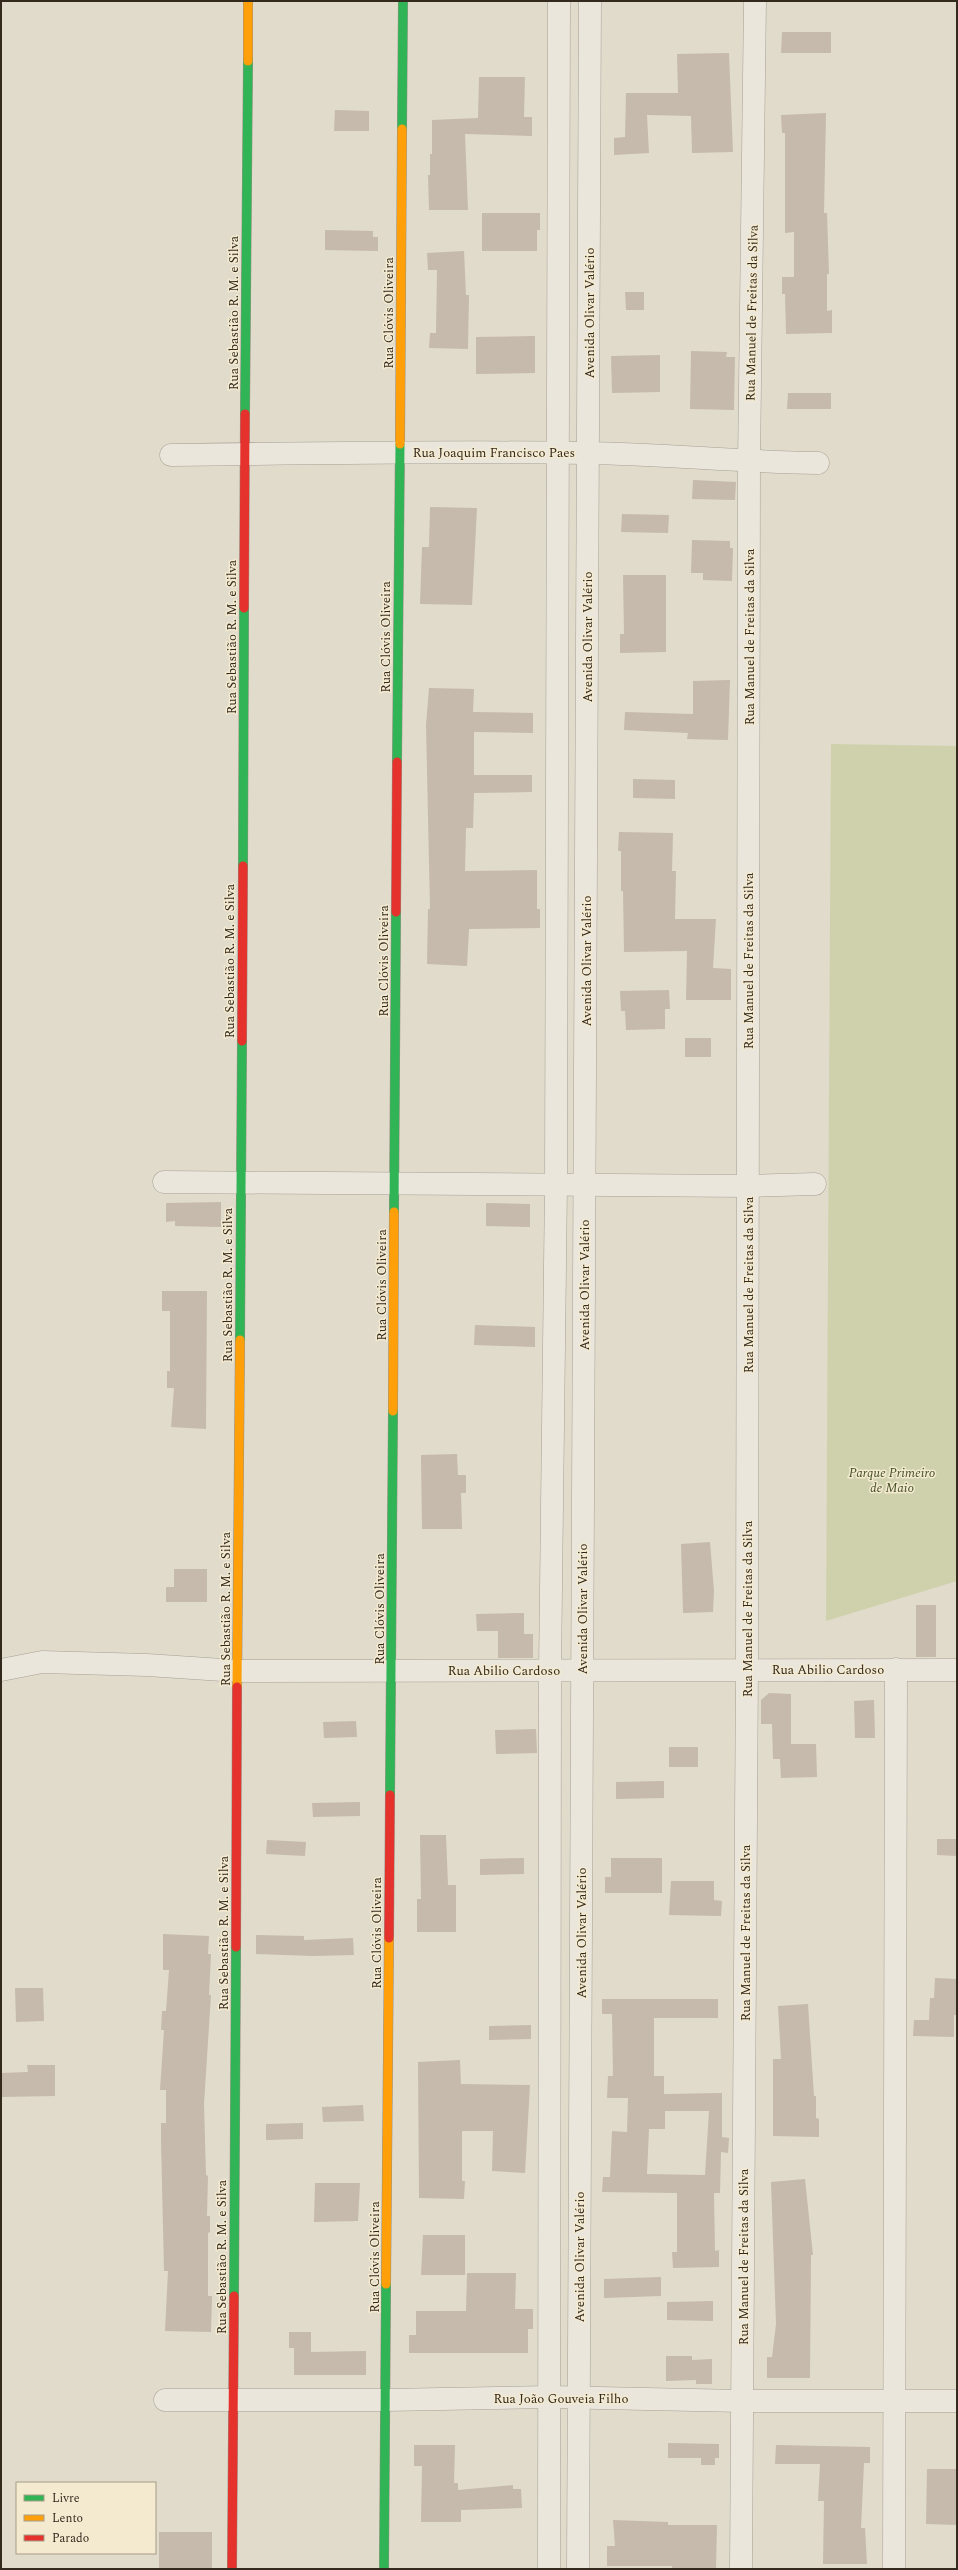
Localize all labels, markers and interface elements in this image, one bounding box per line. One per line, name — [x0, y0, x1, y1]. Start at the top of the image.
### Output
street label: Rua Manuel de Freitas da Silva — [740, 224, 764, 401]
street label: Rua Sebastião R. M. e Silva — [224, 235, 244, 390]
street label: Avenida Olivar Valério — [580, 247, 600, 379]
street label: Rua Clóvis Oliveira — [379, 257, 399, 369]
street label: Rua Joaquim Francisco Paes — [413, 443, 575, 463]
street label: Rua Manuel de Freitas da Silva — [740, 548, 760, 725]
street label: Rua Sebastião R. M. e Silva — [222, 559, 242, 714]
street label: Avenida Olivar Valério — [578, 571, 598, 703]
street label: Rua Clóvis Oliveira — [376, 581, 396, 693]
street label: Rua Manuel de Freitas da Silva — [739, 872, 759, 1049]
street label: Rua Sebastião R. M. e Silva — [220, 883, 240, 1038]
street label: Avenida Olivar Valério — [577, 895, 597, 1027]
street label: Rua Clóvis Oliveira — [374, 905, 394, 1017]
street label: Rua Manuel de Freitas da Silva — [739, 1196, 759, 1373]
street label: Rua Sebastião R. M. e Silva — [218, 1207, 238, 1362]
street label: Avenida Olivar Valério — [575, 1219, 595, 1351]
street label: Rua Clóvis Oliveira — [372, 1229, 392, 1341]
park label: Parque Primeiro de Maio — [849, 1463, 935, 1498]
street label: Rua Manuel de Freitas da Silva — [738, 1520, 758, 1697]
street label: Rua Sebastião R. M. e Silva — [216, 1531, 236, 1686]
street label: Avenida Olivar Valério — [573, 1543, 593, 1675]
street label: Rua Clóvis Oliveira — [370, 1553, 390, 1665]
street label: Rua Abilio Cardoso — [772, 1660, 884, 1680]
street label: Rua Abilio Cardoso — [448, 1661, 560, 1681]
street label: Rua Manuel de Freitas da Silva — [736, 1844, 756, 2021]
street label: Rua Sebastião R. M. e Silva — [214, 1855, 234, 2010]
street label: Avenida Olivar Valério — [572, 1867, 592, 1999]
street label: Rua Clóvis Oliveira — [367, 1877, 387, 1989]
street label: Rua Manuel de Freitas da Silva — [734, 2168, 754, 2345]
street label: Rua Sebastião R. M. e Silva — [212, 2179, 232, 2334]
street label: Avenida Olivar Valério — [570, 2191, 590, 2323]
street label: Rua Clóvis Oliveira — [365, 2201, 385, 2313]
street label: Rua João Gouveia Filho — [494, 2389, 628, 2409]
legend — [16, 2482, 156, 2554]
text: Livre — [52, 2489, 80, 2508]
text: Lento — [52, 2509, 83, 2528]
text: Parado — [52, 2529, 89, 2548]

